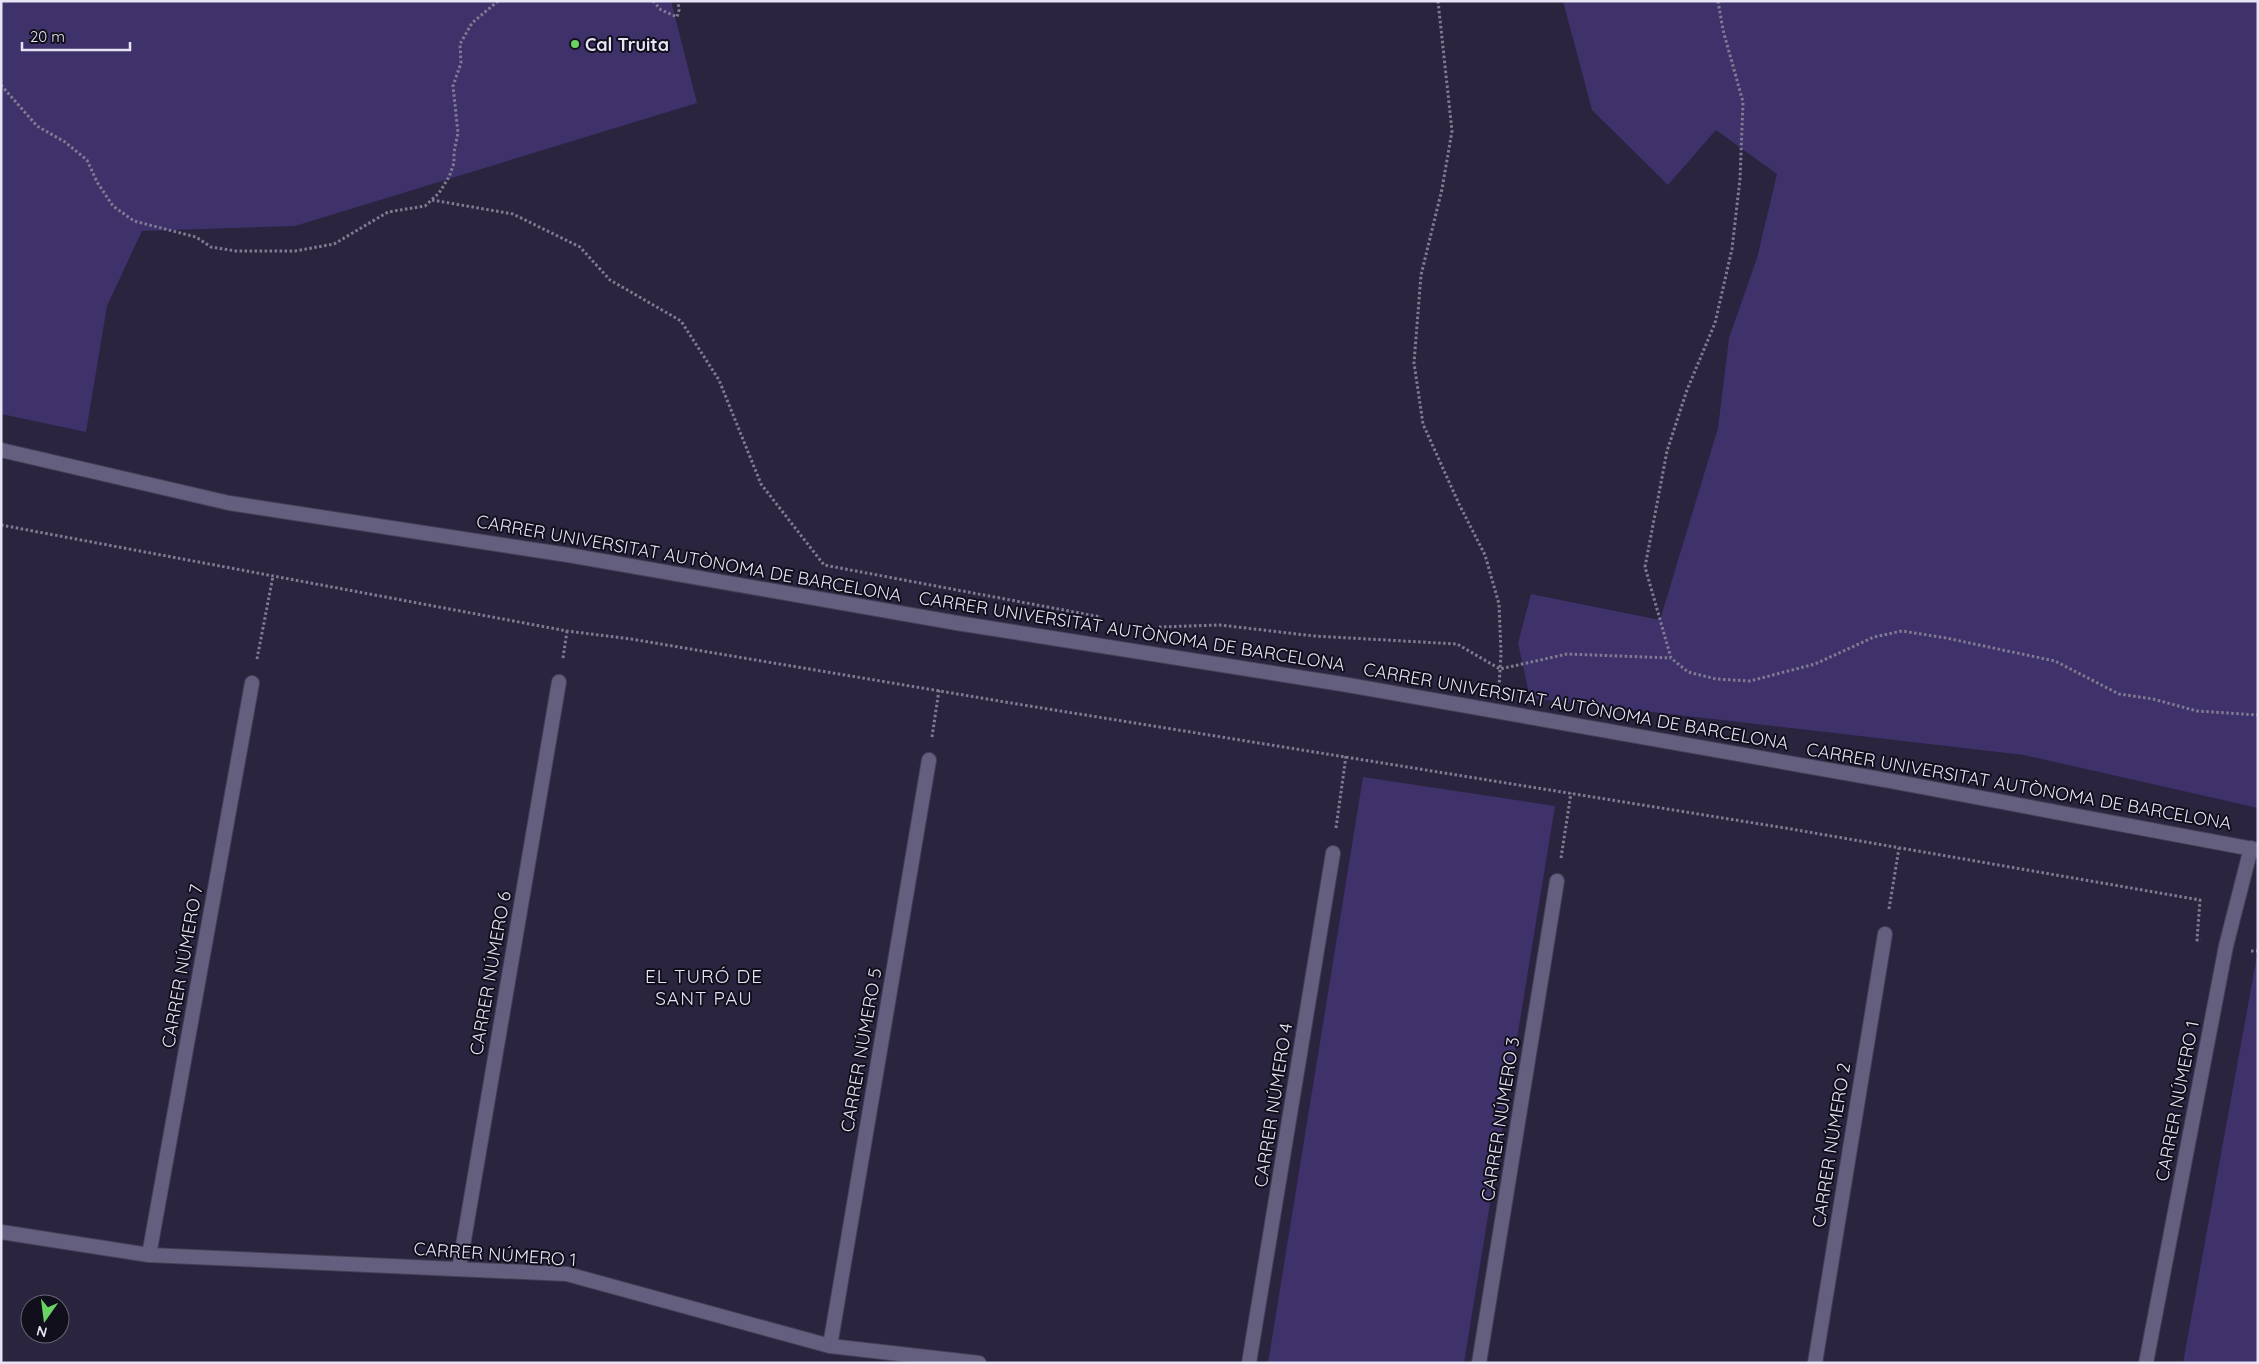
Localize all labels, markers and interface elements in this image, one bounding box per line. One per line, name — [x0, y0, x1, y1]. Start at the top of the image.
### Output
scale bar — [22, 20, 130, 52]
text: 20 m — [30, 27, 65, 46]
place label: Cal Truita — [585, 33, 669, 56]
marker: Cal Truita — [569, 38, 581, 50]
street label: CARRER UNIVERSITAT AUTÒNOMA DE BARCELONA — [475, 509, 904, 607]
street label: CARRER UNIVERSITAT AUTÒNOMA DE BARCELONA — [917, 586, 1347, 676]
street label: CARRER UNIVERSITAT AUTÒNOMA DE BARCELONA — [1362, 657, 1791, 755]
street label: CARRER UNIVERSITAT AUTÒNOMA DE BARCELONA — [1805, 737, 2234, 835]
street label: CARRER NÚMERO 7 — [156, 882, 208, 1050]
street label: CARRER NÚMERO 6 — [464, 889, 516, 1057]
district label: EL TURÓ DE SANT PAU — [645, 964, 763, 1010]
street label: CARRER NÚMERO 5 — [835, 966, 887, 1134]
street label: CARRER NÚMERO 1 — [2150, 1019, 2204, 1183]
street label: CARRER NÚMERO 4 — [1249, 1021, 1297, 1189]
street label: CARRER NÚMERO 3 — [1476, 1035, 1524, 1203]
street label: CARRER NÚMERO 2 — [1807, 1061, 1855, 1229]
street label: CARRER NÚMERO 1 — [413, 1237, 577, 1271]
north arrow — [20, 1294, 70, 1344]
text: N — [35, 1322, 49, 1342]

